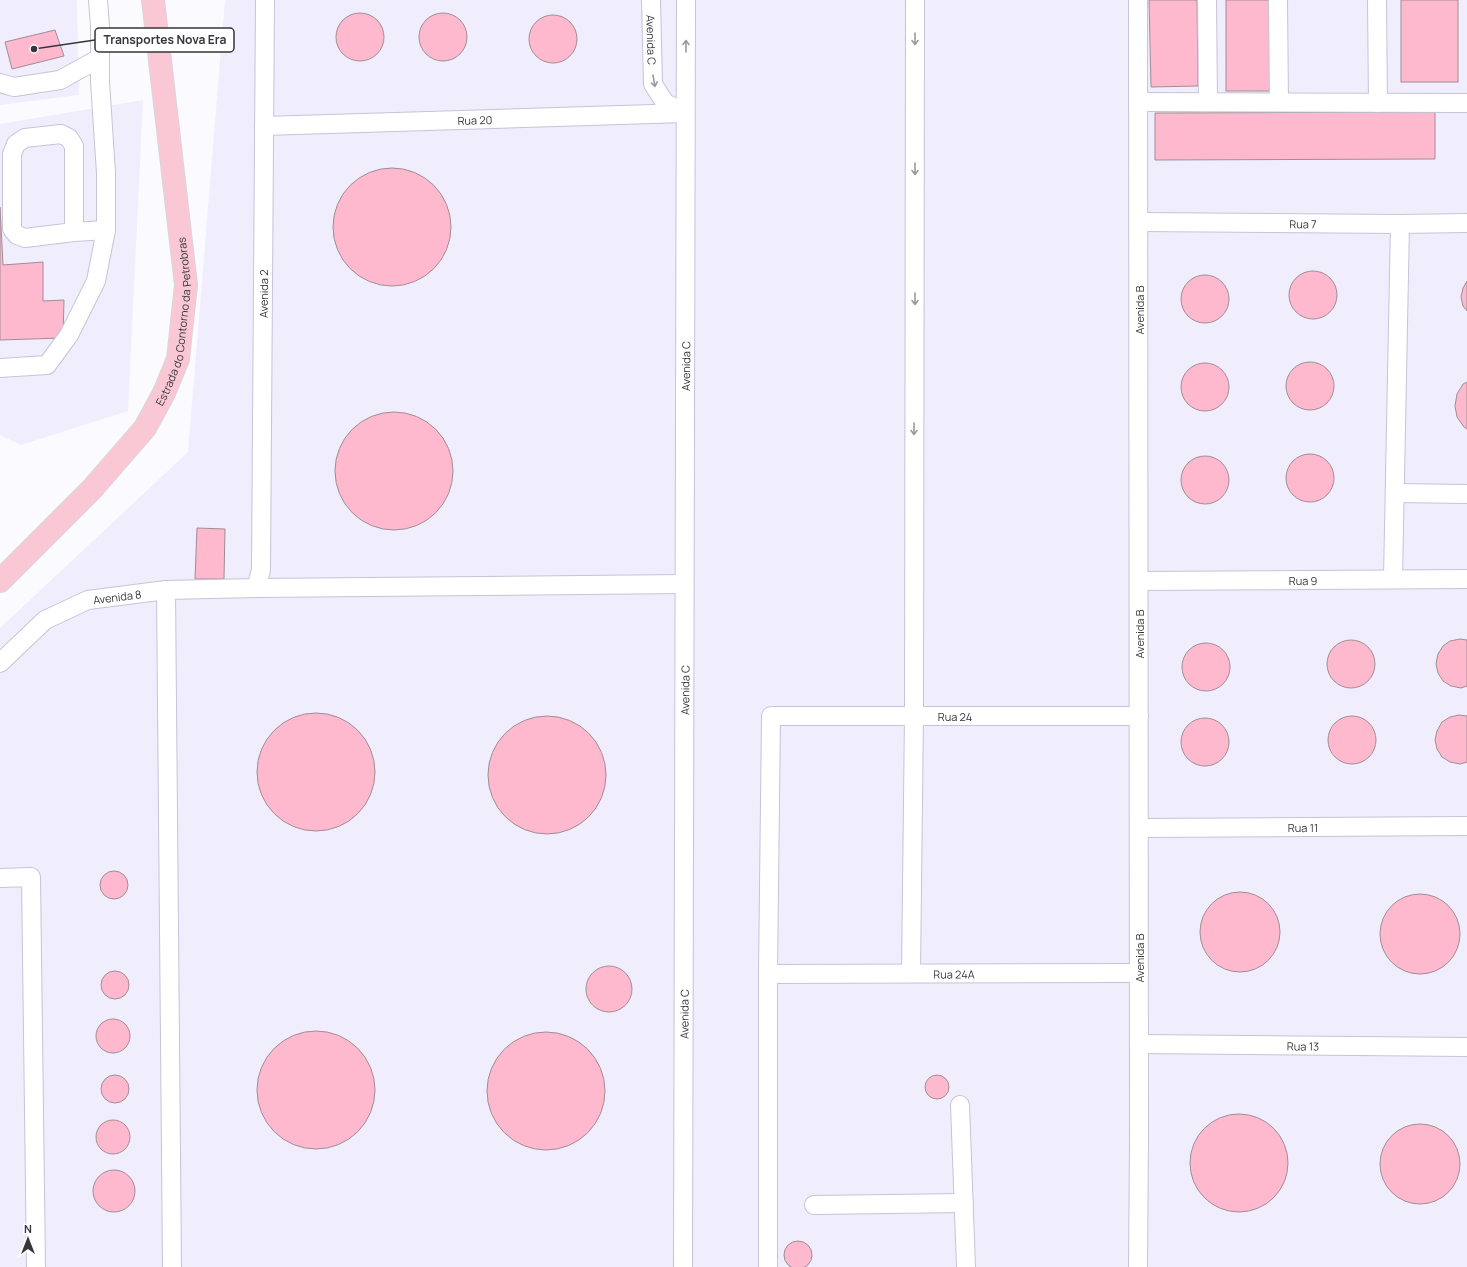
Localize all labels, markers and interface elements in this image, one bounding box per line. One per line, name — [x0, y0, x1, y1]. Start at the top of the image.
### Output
street label: Avenida C — [644, 15, 660, 65]
callout: Transportes Nova Era — [95, 28, 234, 52]
text: Transportes Nova Era — [104, 31, 226, 48]
one-way arrow — [911, 32, 919, 45]
one-way arrow — [682, 40, 690, 53]
one-way arrow — [650, 74, 658, 87]
street label: Rua 20 — [457, 111, 493, 128]
one-way arrow — [911, 162, 919, 175]
street label: Rua 7 — [1289, 216, 1317, 231]
street label: Estrada do Contorno da Petrobras — [151, 236, 194, 408]
street label: Avenida 2 — [255, 269, 271, 318]
street label: Avenida B — [1132, 285, 1147, 334]
one-way arrow — [911, 292, 919, 305]
street label: Avenida C — [678, 341, 693, 391]
one-way arrow — [910, 422, 918, 435]
street label: Rua 9 — [1289, 572, 1318, 588]
street label: Avenida 8 — [92, 586, 142, 607]
street label: Avenida B — [1132, 609, 1147, 658]
street label: Avenida C — [677, 665, 692, 715]
street label: Rua 24 — [938, 709, 972, 724]
street label: Rua 11 — [1288, 819, 1318, 835]
street label: Avenida B — [1132, 933, 1147, 982]
street label: Rua 24A — [933, 966, 975, 981]
street label: Avenida C — [676, 989, 691, 1039]
street label: Rua 13 — [1287, 1038, 1319, 1053]
north arrow — [8, 1219, 48, 1259]
text: N — [24, 1221, 32, 1236]

